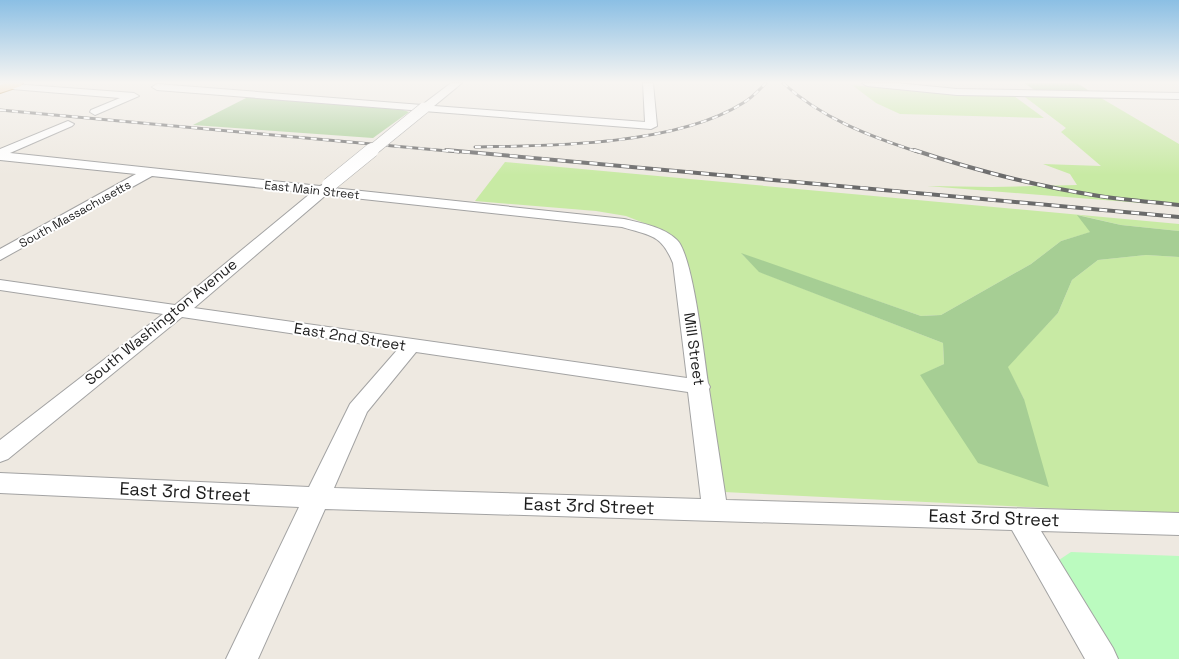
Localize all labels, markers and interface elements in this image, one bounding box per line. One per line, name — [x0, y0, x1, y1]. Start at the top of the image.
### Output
street label: South Massachusetts — [16, 177, 134, 251]
street label: East Main Street — [264, 177, 360, 203]
street label: South Washington Avenue — [81, 254, 241, 389]
street label: Mill Street — [680, 311, 709, 387]
street label: East 2nd Street — [293, 318, 408, 355]
street label: East 3rd Street — [119, 477, 251, 506]
street label: East 3rd Street — [523, 492, 655, 519]
street label: East 3rd Street — [928, 504, 1060, 531]

